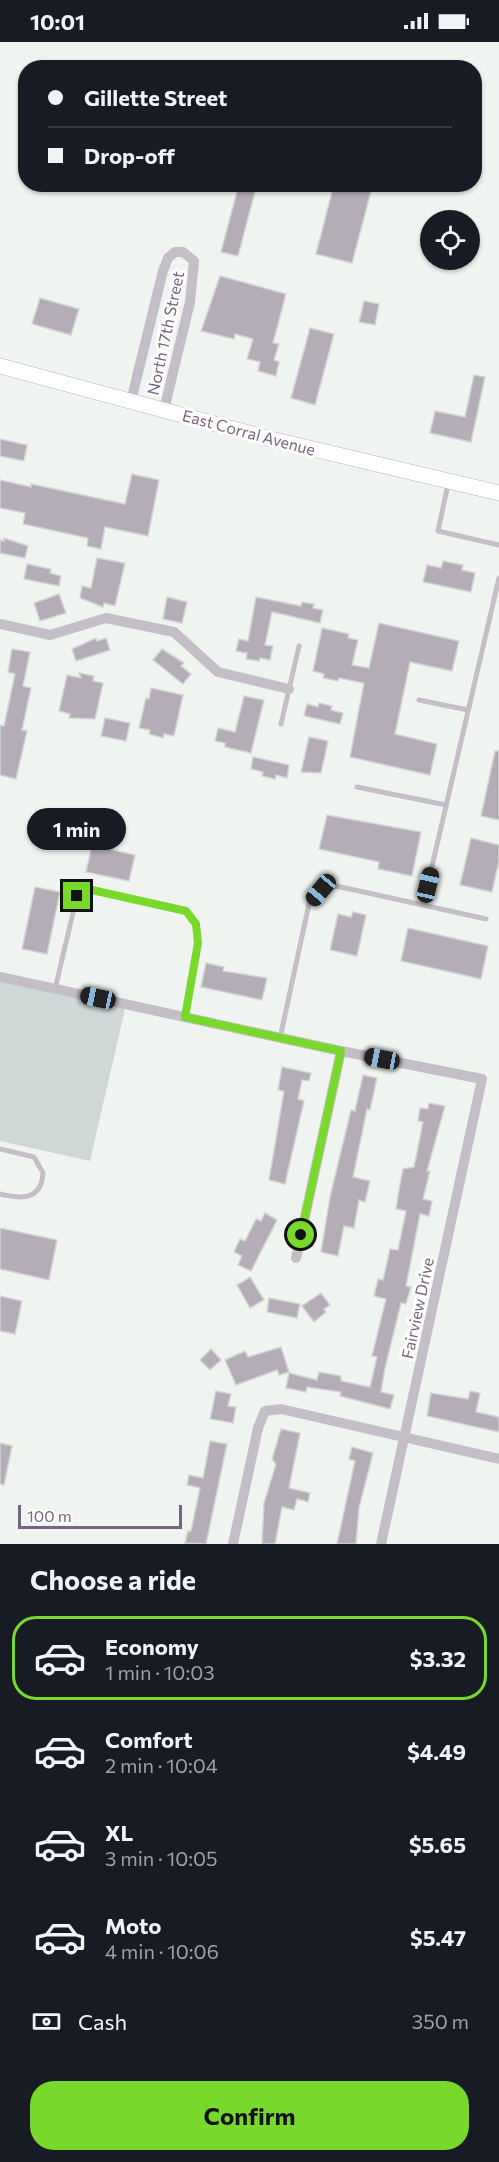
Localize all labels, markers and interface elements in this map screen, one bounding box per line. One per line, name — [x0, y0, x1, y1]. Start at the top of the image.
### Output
text: 10:01 — [30, 8, 85, 35]
text: Gillette Street — [84, 84, 227, 111]
text: Drop-off — [84, 142, 175, 169]
map controls — [420, 210, 480, 270]
button: locate — [420, 210, 480, 270]
street label: North 17th Street — [143, 269, 187, 397]
street label: East Corral Avenue — [181, 405, 317, 459]
callout: 1 min — [28, 809, 127, 851]
text: 1 min — [53, 817, 100, 841]
car — [415, 865, 441, 905]
car — [303, 870, 339, 910]
route end — [63, 882, 90, 909]
car — [79, 985, 117, 1011]
car — [363, 1047, 401, 1071]
route start — [287, 1221, 314, 1248]
street label: Fairview Drive — [397, 1256, 437, 1360]
scale bar — [18, 1502, 182, 1530]
text: 100 m — [27, 1506, 72, 1525]
text: Choose a ride — [30, 1563, 196, 1596]
icon: car — [33, 1631, 87, 1685]
text: Economy — [105, 1633, 199, 1660]
text: $3.32 — [410, 1645, 466, 1672]
text: 1 min · 10:03 — [105, 1660, 215, 1684]
icon: car — [33, 1724, 87, 1778]
text: Comfort — [105, 1726, 193, 1753]
text: $4.49 — [407, 1738, 466, 1765]
text: 2 min · 10:04 — [105, 1753, 218, 1777]
icon: car — [33, 1817, 87, 1871]
text: XL — [105, 1819, 133, 1846]
text: $5.65 — [409, 1831, 466, 1858]
text: 3 min · 10:05 — [105, 1846, 218, 1870]
icon: car — [33, 1910, 87, 1964]
text: Moto — [105, 1912, 161, 1939]
text: $5.47 — [410, 1924, 466, 1951]
text: 4 min · 10:06 — [105, 1939, 219, 1963]
icon: cash — [30, 2005, 63, 2038]
text: Cash — [78, 2008, 127, 2035]
text: 350 m — [412, 2009, 469, 2033]
button: Confirm — [30, 2081, 469, 2150]

